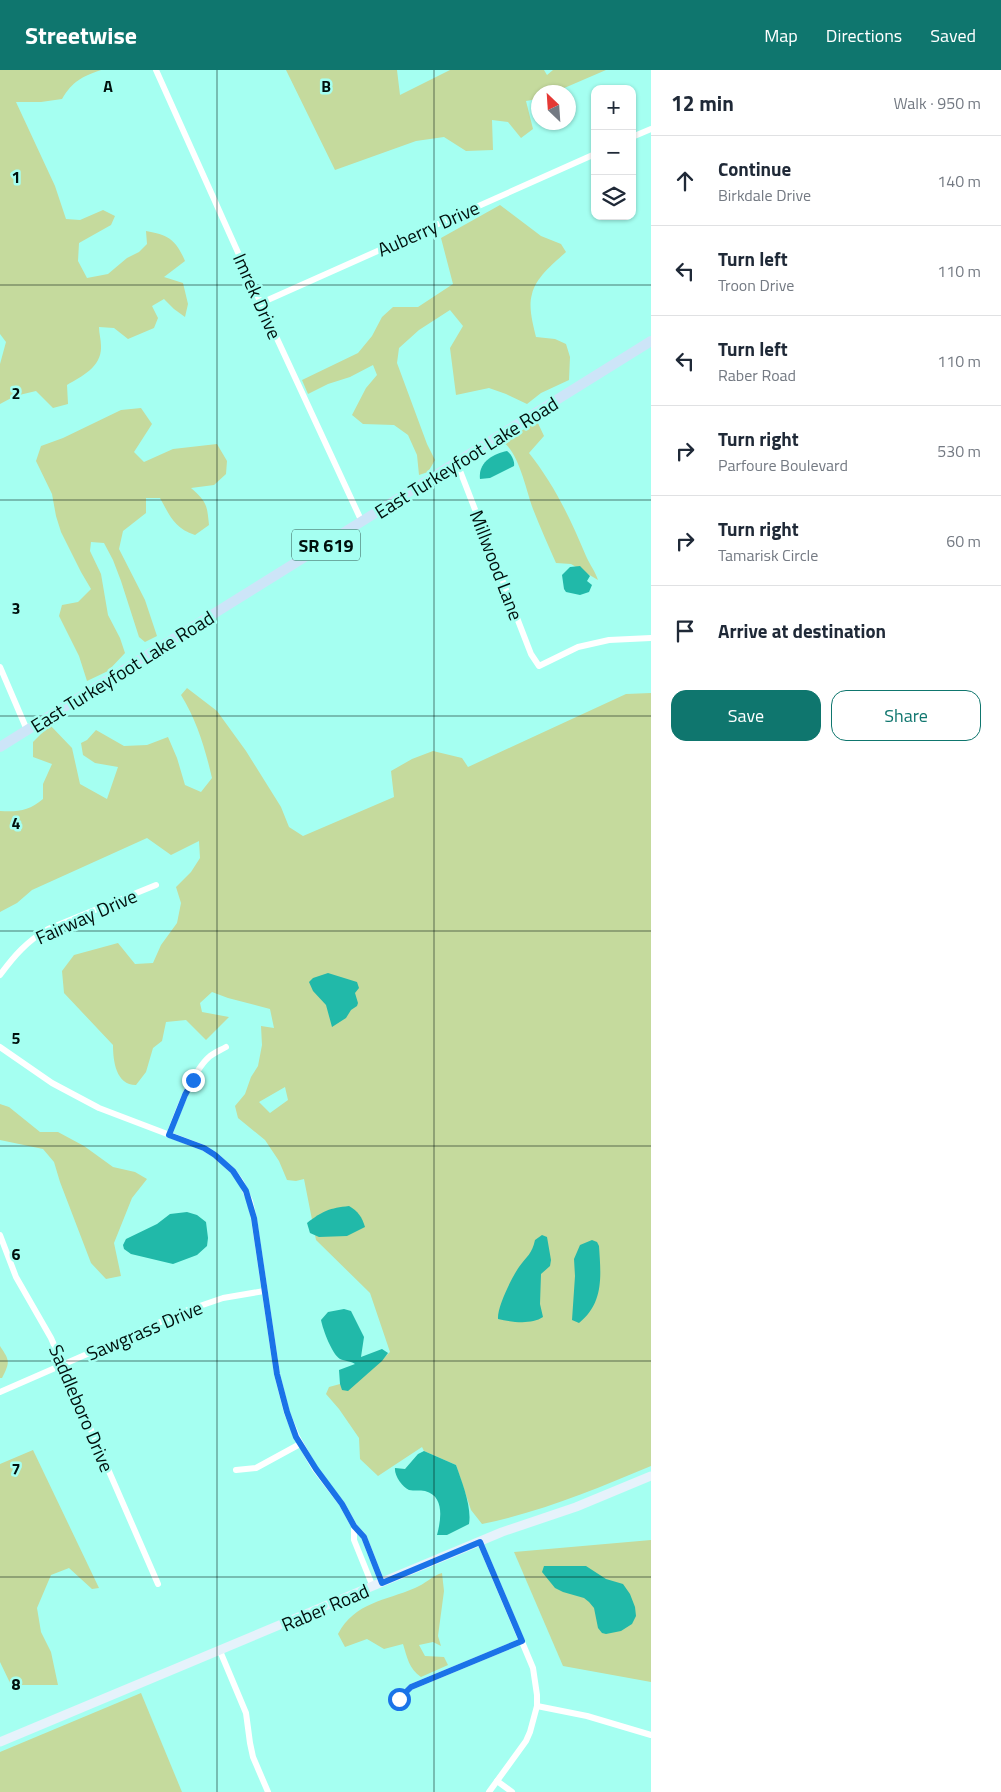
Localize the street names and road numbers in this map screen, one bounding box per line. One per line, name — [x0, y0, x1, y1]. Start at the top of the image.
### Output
street label: Auberry Drive — [372, 193, 484, 263]
street label: Imrek Drive — [226, 248, 290, 344]
street label: East Turkeyfoot Lake Road — [369, 389, 563, 525]
street label: Millwood Lane — [463, 506, 531, 624]
road number: SR 619 — [292, 530, 360, 560]
street label: East Turkeyfoot Lake Road — [25, 603, 219, 739]
street label: Fairway Drive — [31, 881, 141, 951]
street label: Sawgrass Drive — [82, 1293, 206, 1367]
street label: Saddleboro Drive — [42, 1340, 122, 1476]
street label: Raber Road — [277, 1576, 373, 1638]

